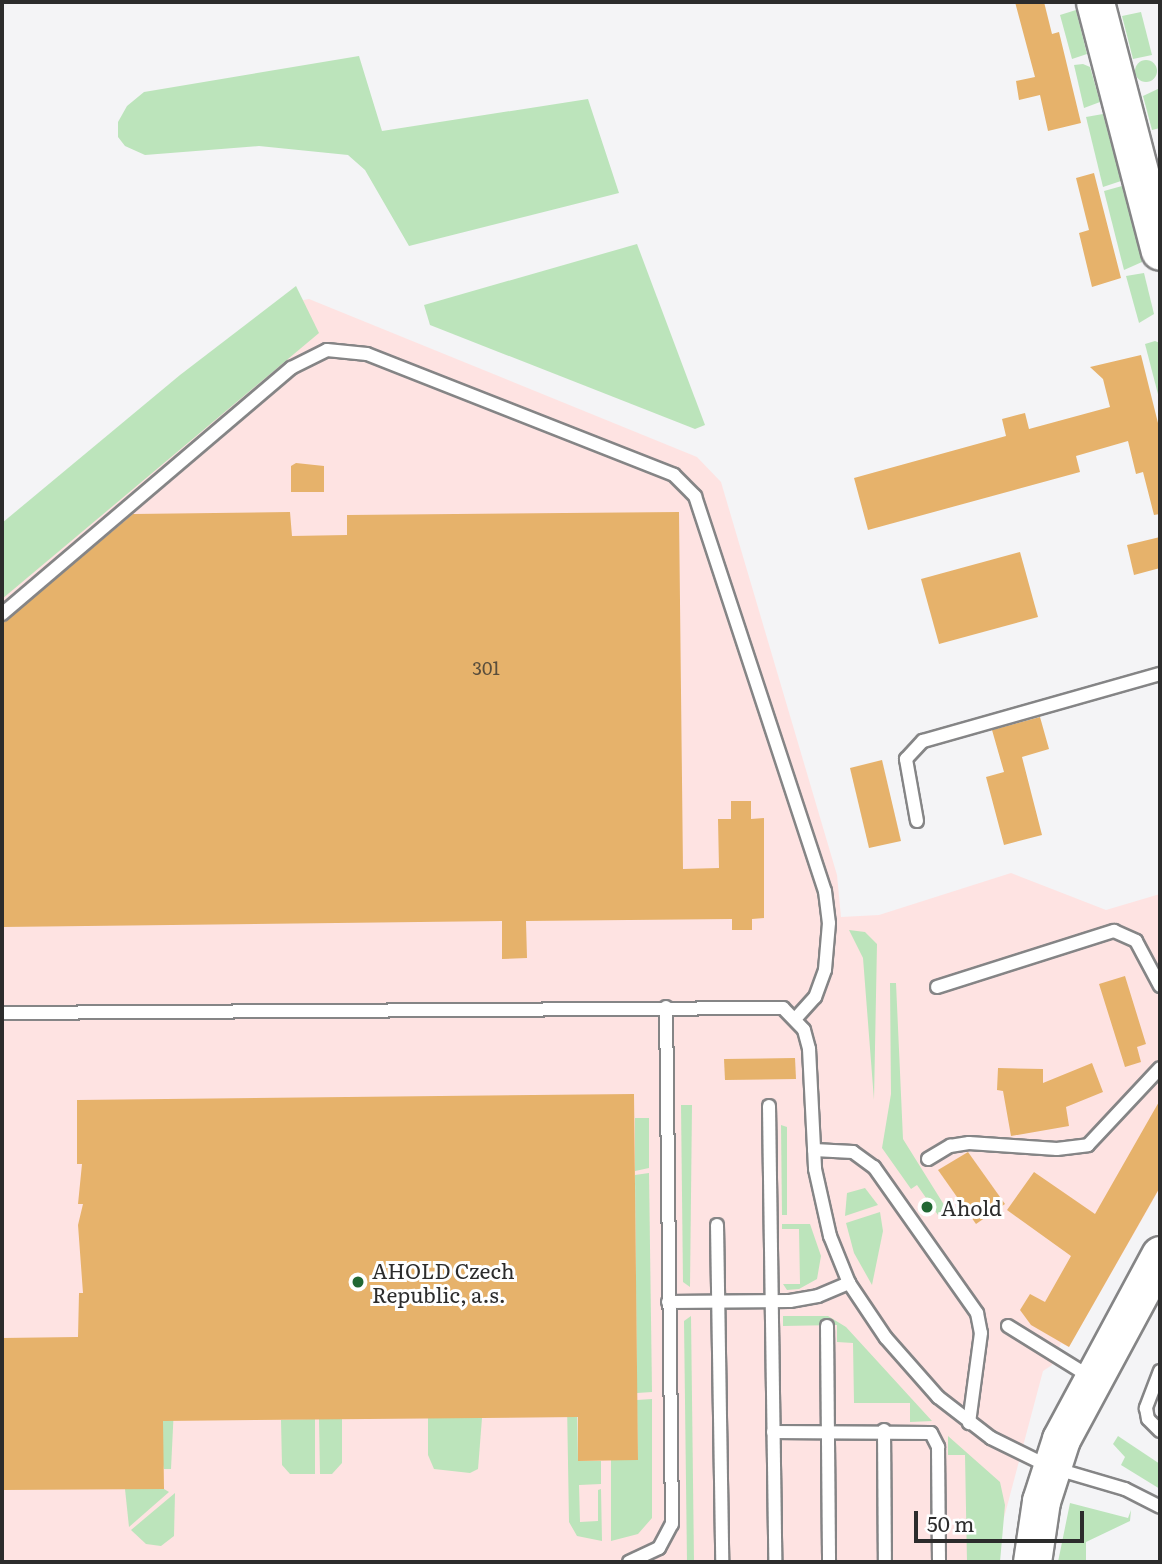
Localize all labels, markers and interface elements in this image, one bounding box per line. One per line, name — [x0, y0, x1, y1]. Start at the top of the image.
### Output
house number: 301 — [472, 657, 500, 679]
place label: Ahold — [941, 1194, 1002, 1220]
marker: Ahold — [919, 1199, 935, 1215]
place label: AHOLD Czech Republic, a.s. — [372, 1257, 515, 1307]
marker: AHOLD Czech Republic, a.s. — [350, 1274, 366, 1290]
scale bar — [917, 1498, 1087, 1542]
text: 50 m — [927, 1507, 974, 1538]

